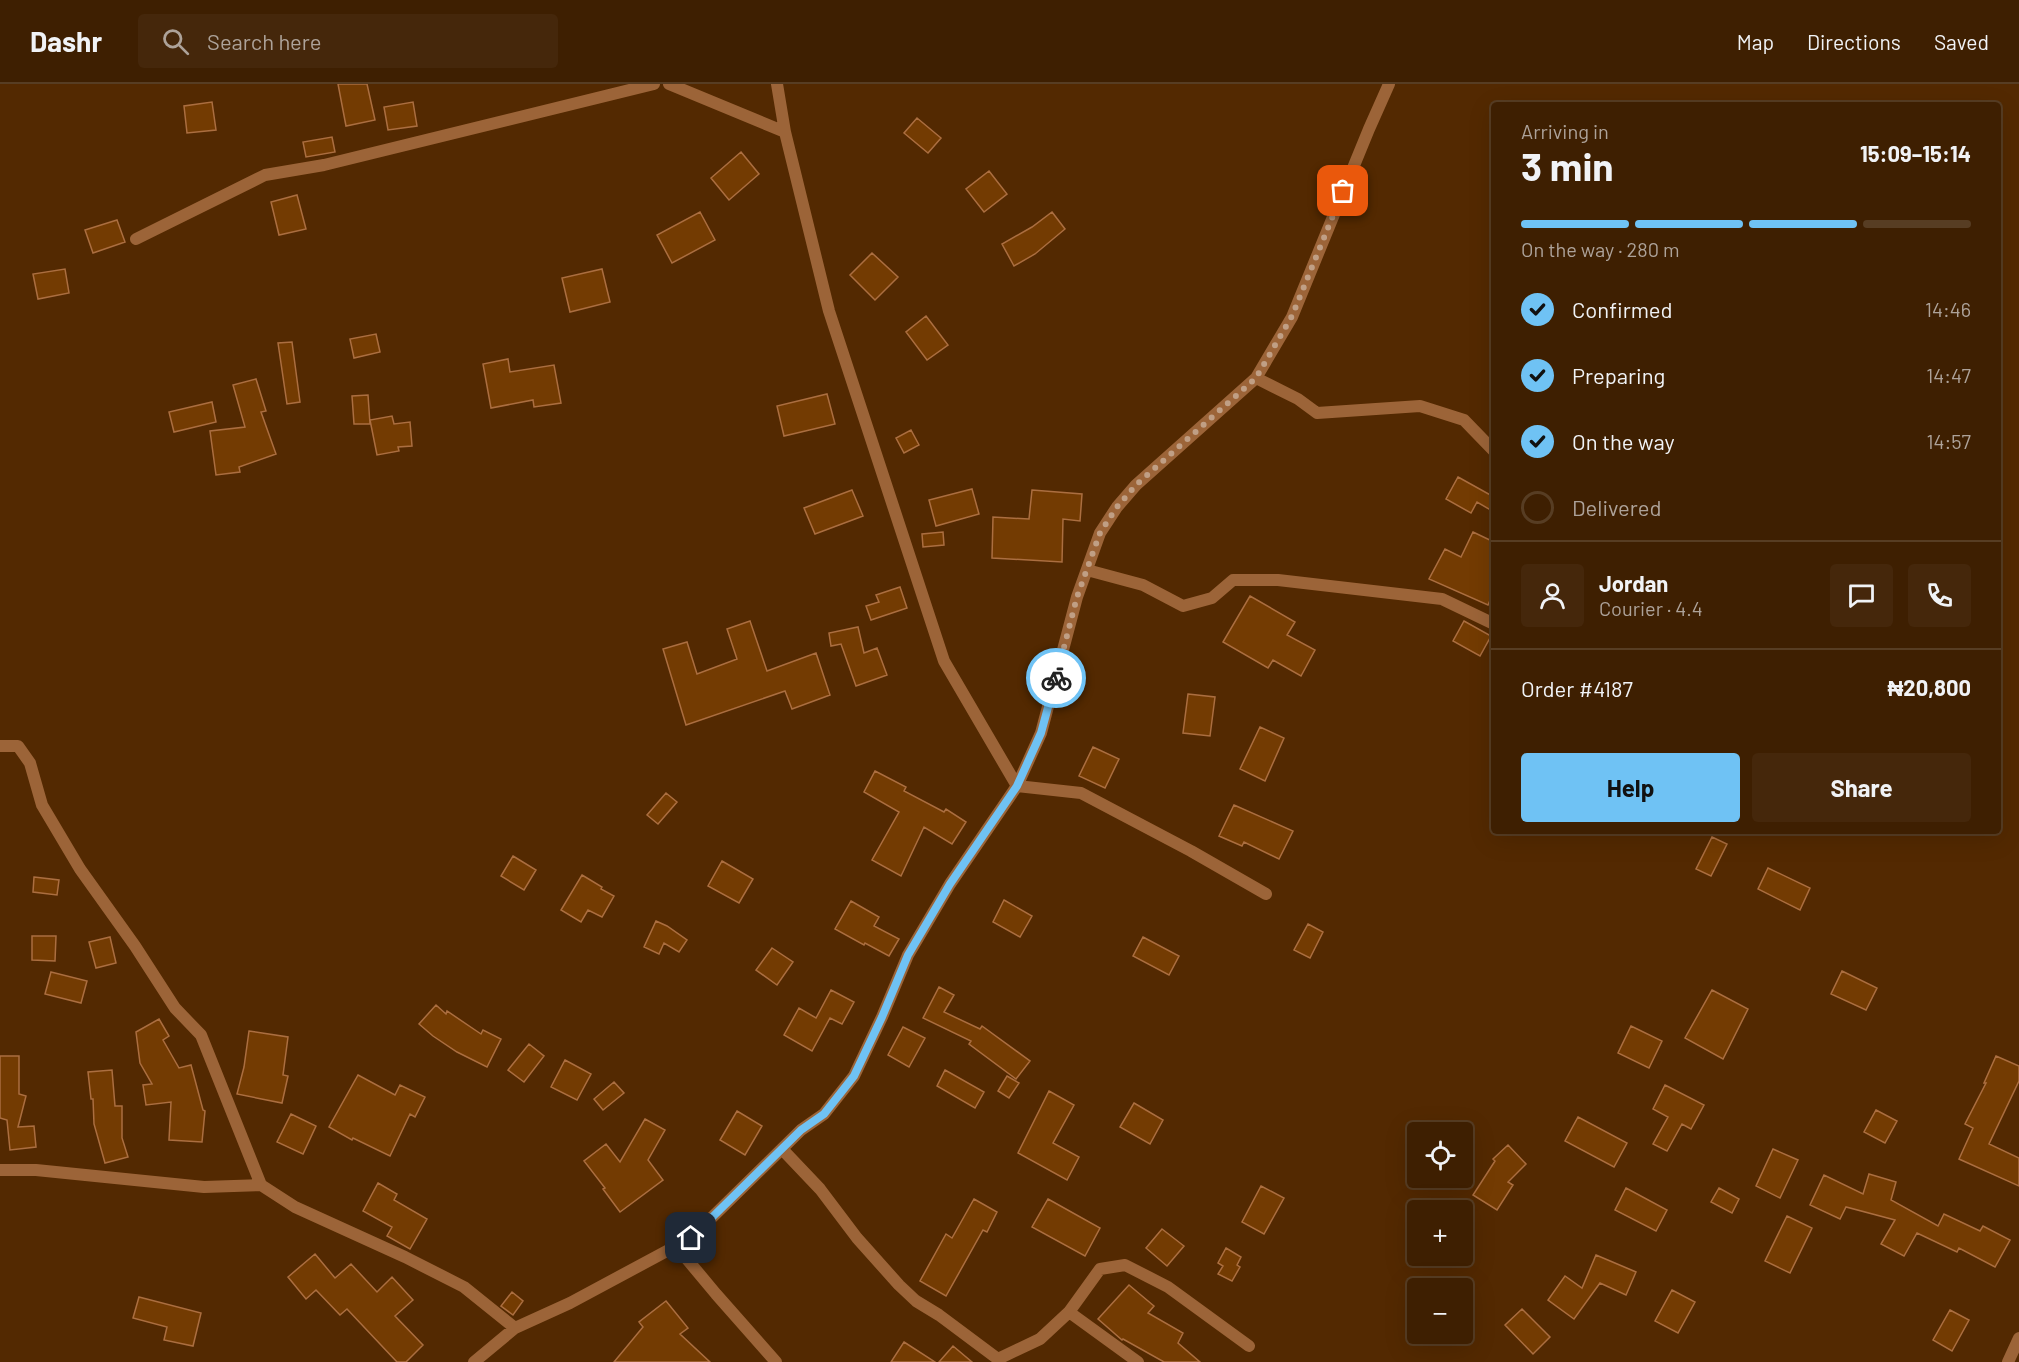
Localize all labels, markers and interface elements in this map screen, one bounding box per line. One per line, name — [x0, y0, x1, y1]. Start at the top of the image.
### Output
search box — [138, 14, 558, 68]
text: Dashr — [30, 24, 102, 58]
icon: search — [159, 25, 192, 58]
text: Search here — [207, 28, 321, 54]
text: Map — [1737, 29, 1774, 54]
text: Directions — [1807, 29, 1901, 54]
text: Saved — [1934, 29, 1989, 54]
text: Arriving in — [1521, 119, 1609, 143]
text: 15:09–15:14 — [1860, 140, 1971, 166]
text: 3 min — [1521, 142, 1614, 189]
pin — [1317, 165, 1368, 216]
icon: bag — [1326, 174, 1359, 207]
text: On the way · 280 m — [1521, 237, 1680, 261]
icon: check — [1521, 293, 1554, 326]
text: Confirmed — [1572, 296, 1672, 322]
text: 14:46 — [1925, 297, 1971, 321]
icon: check — [1521, 359, 1554, 392]
text: Preparing — [1572, 362, 1665, 388]
text: 14:47 — [1926, 363, 1971, 387]
icon: check — [1521, 425, 1554, 458]
text: On the way — [1572, 428, 1675, 454]
text: 14:57 — [1926, 429, 1971, 453]
text: Delivered — [1572, 494, 1661, 520]
button: person — [1521, 564, 1584, 627]
button: chat — [1830, 564, 1893, 627]
button: phone — [1908, 564, 1971, 627]
text: Jordan — [1599, 570, 1668, 596]
text: Courier · 4.4 — [1599, 596, 1703, 620]
courier — [1026, 648, 1086, 708]
icon: bike — [1040, 662, 1073, 695]
text: ₦20,800 — [1887, 674, 1971, 700]
text: Order #4187 — [1521, 675, 1633, 701]
button: Help — [1521, 753, 1740, 822]
button: Share — [1752, 753, 1971, 822]
map controls — [1407, 1122, 1473, 1344]
button: locate — [1407, 1122, 1473, 1188]
button: + — [1407, 1200, 1473, 1266]
pin — [665, 1212, 716, 1263]
icon: home — [674, 1221, 707, 1254]
button: − — [1407, 1278, 1473, 1344]

